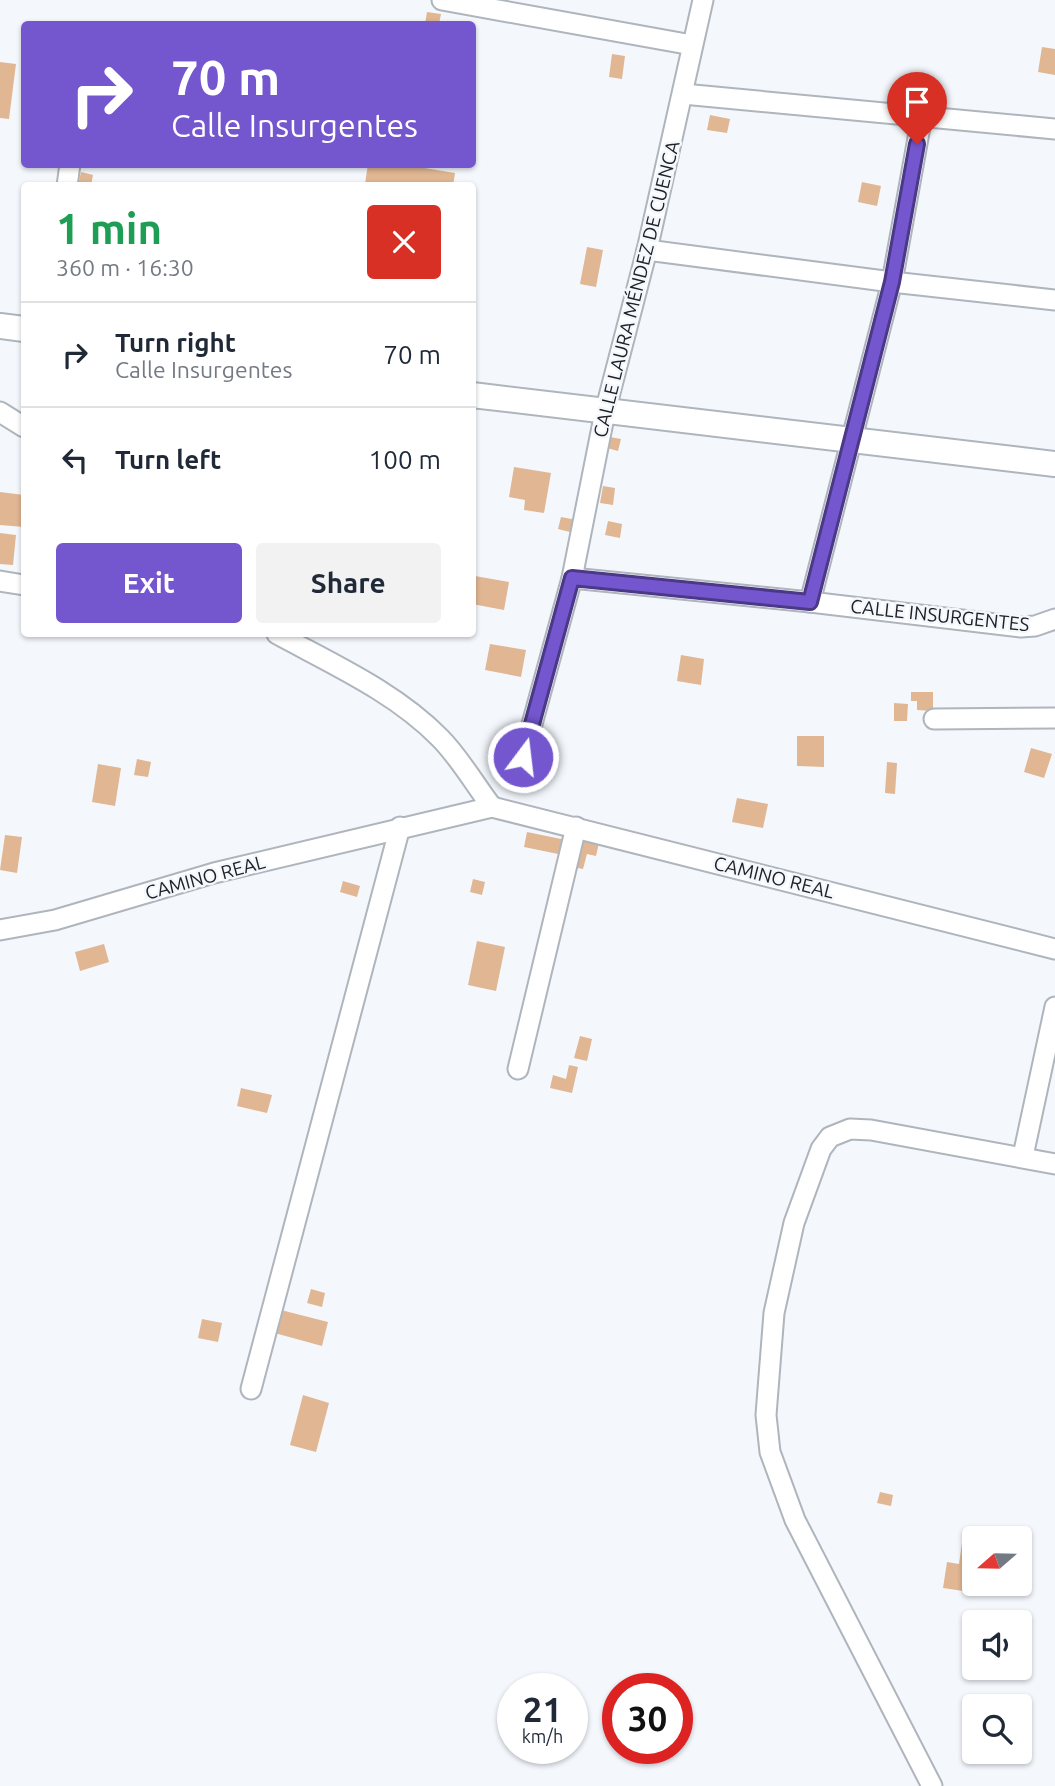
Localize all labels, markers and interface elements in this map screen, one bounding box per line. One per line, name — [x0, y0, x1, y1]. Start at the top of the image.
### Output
icon: right — [56, 49, 147, 140]
text: 70 m — [171, 49, 280, 104]
pin — [887, 72, 947, 144]
icon: arrive — [898, 83, 936, 121]
text: Calle Insurgentes — [171, 107, 418, 143]
street label: CALLE LAURA MÉNDEZ DE CUENCA — [588, 138, 684, 440]
text: 1 min — [56, 205, 162, 252]
button: close — [367, 205, 441, 279]
text: 360 m · 16:30 — [56, 255, 194, 280]
text: Turn right — [115, 328, 236, 357]
icon: right — [56, 336, 94, 374]
text: 70 m — [383, 340, 441, 369]
text: Calle Insurgentes — [115, 357, 293, 382]
icon: left — [56, 441, 94, 479]
text: Turn left — [115, 445, 221, 474]
text: 100 m — [369, 445, 441, 474]
button: Exit — [56, 543, 242, 623]
button: Share — [256, 543, 441, 623]
street label: CALLE INSURGENTES — [849, 595, 1031, 635]
position arrow — [486, 720, 560, 794]
street label: CAMINO REAL — [143, 850, 268, 904]
street label: CAMINO REAL — [712, 851, 837, 903]
north arrow — [962, 1526, 1032, 1596]
map controls — [962, 1526, 1032, 1764]
button: sound — [962, 1610, 1032, 1680]
speed limit sign: 30 — [602, 1673, 693, 1764]
text: 21 — [523, 1689, 562, 1729]
button: search — [962, 1694, 1032, 1764]
text: km/h — [522, 1726, 563, 1746]

